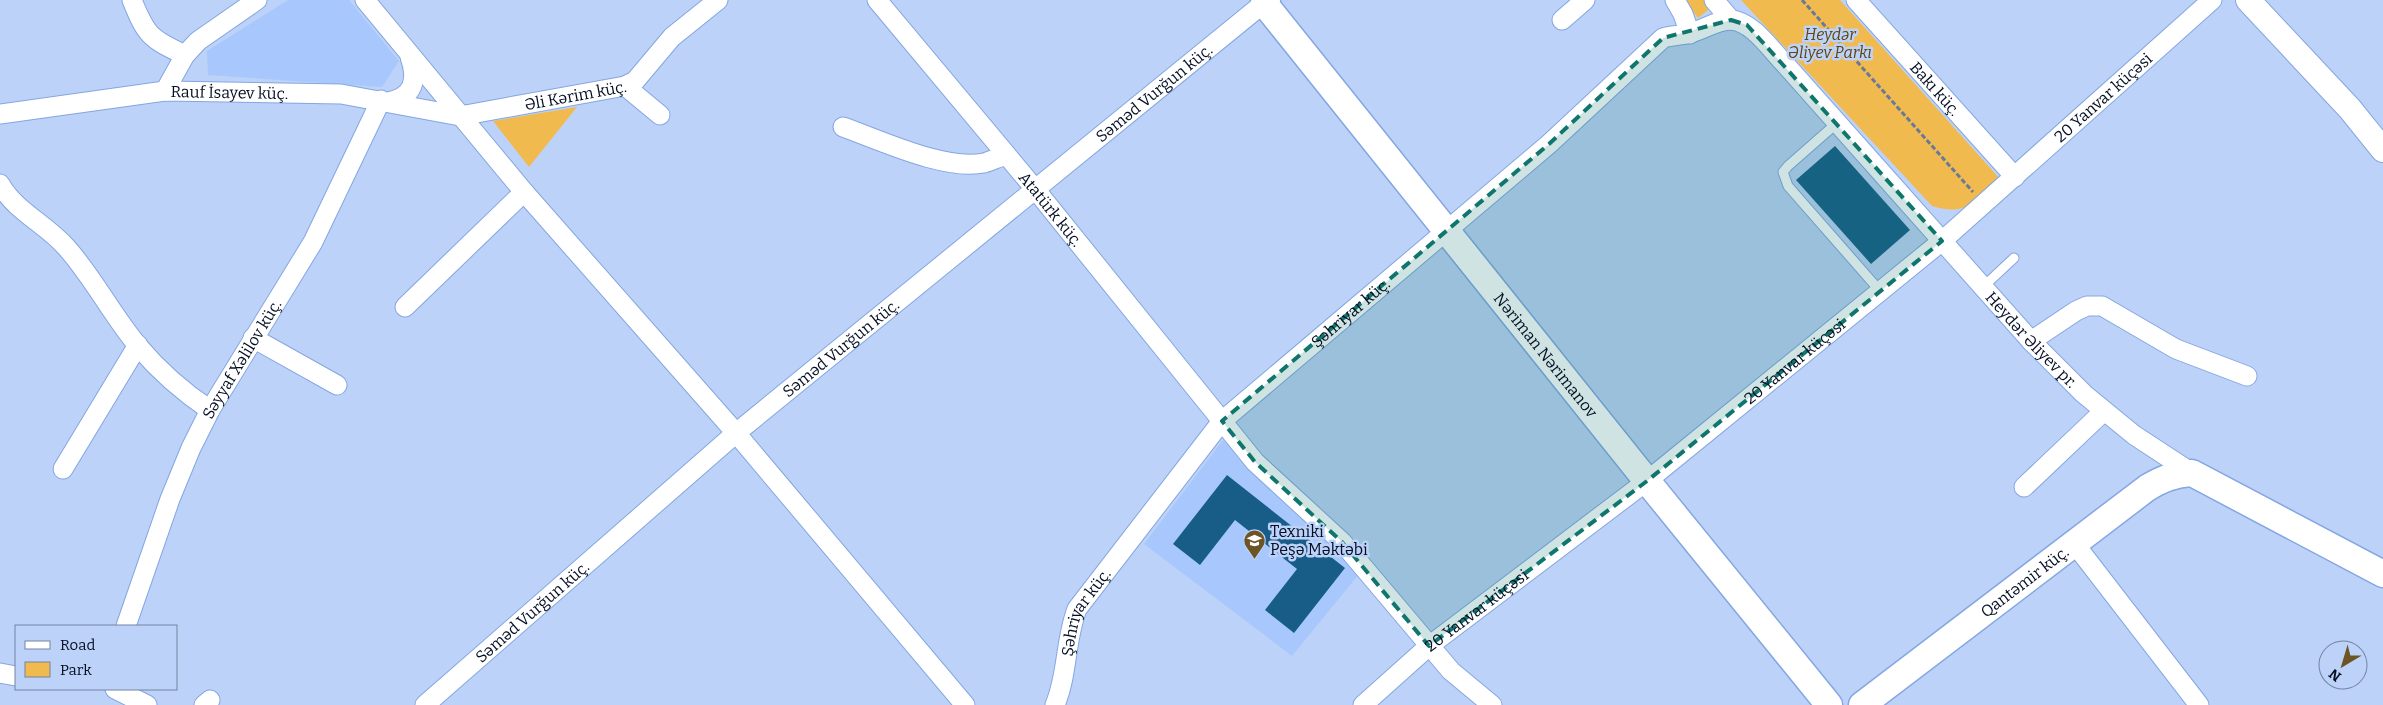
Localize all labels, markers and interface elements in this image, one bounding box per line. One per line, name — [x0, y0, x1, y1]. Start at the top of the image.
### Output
park label: Heydər Əliyev Parkı — [1788, 25, 1872, 62]
street label: Səməd Vurğun küç. — [1092, 40, 1216, 146]
street label: 20 Yanvar küçəsi — [2051, 49, 2156, 146]
street label: Bakı küç. — [1906, 58, 1964, 120]
street label: Əli Kərim küç. — [523, 77, 628, 114]
street label: Rauf İsayev küç. — [170, 82, 288, 103]
street label: Atatürk küç. — [1015, 168, 1086, 250]
street label: Şəhriyar küç. — [1307, 274, 1394, 352]
street label: Heydər Əliyev pr. — [1982, 288, 2081, 392]
street label: Nəriman Nərimanov — [1490, 289, 1602, 422]
street label: Səməd Vurğun küç. — [779, 295, 903, 401]
street label: Səyyaf Xəlilov küç. — [198, 296, 286, 422]
street label: 20 Yanvar küçəsi — [1740, 315, 1849, 408]
place label: Texniki Peşə Məktəbi — [1270, 522, 1368, 559]
school or university icon: Texniki Peşə Məktəbi — [1242, 528, 1266, 559]
street label: Qantəmir küç. — [1977, 542, 2072, 621]
street label: Səməd Vurğun küç. — [472, 557, 593, 667]
street label: Şəhriyar küç. — [1058, 565, 1115, 657]
street label: 20 Yanvar küçəsi — [1421, 565, 1532, 656]
legend — [15, 625, 178, 690]
text: Road — [60, 636, 95, 654]
north arrow — [2318, 640, 2368, 690]
text: Park — [60, 661, 92, 679]
text: N — [2326, 665, 2345, 685]

